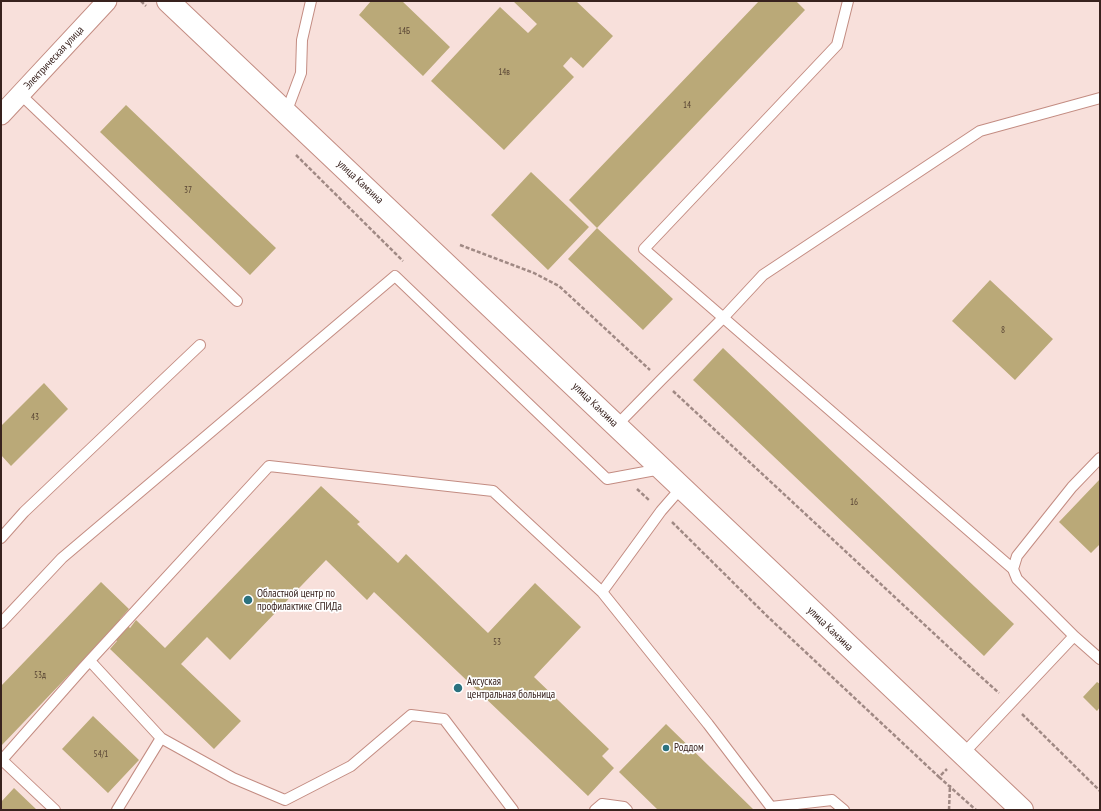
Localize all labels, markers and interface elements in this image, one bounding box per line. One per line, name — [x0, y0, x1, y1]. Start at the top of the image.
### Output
street label: Электрическая улица — [21, 24, 87, 92]
house number: 14Б — [398, 26, 410, 36]
house number: 14в — [498, 67, 510, 77]
house number: 14 — [683, 100, 691, 110]
street label: улица Камзина — [334, 157, 386, 207]
house number: 37 — [184, 185, 192, 195]
house number: 8 — [1001, 325, 1005, 335]
street label: улица Камзина — [569, 380, 621, 430]
house number: 43 — [31, 412, 39, 422]
house number: 16 — [850, 497, 858, 507]
place label: Областной центр по профилактике СПИДа — [257, 587, 342, 613]
marker: Областной центр по профилактике СПИДа — [242, 594, 254, 606]
street label: улица Камзина — [804, 604, 856, 654]
house number: 53 — [493, 637, 501, 647]
house number: 53д — [34, 670, 46, 680]
place label: Аксуская центральная больница — [467, 675, 555, 701]
marker: Аксуская центральная больница — [452, 682, 464, 694]
place label: Роддом — [674, 741, 704, 755]
marker: Роддом — [661, 743, 671, 753]
house number: 54/1 — [94, 749, 108, 759]

